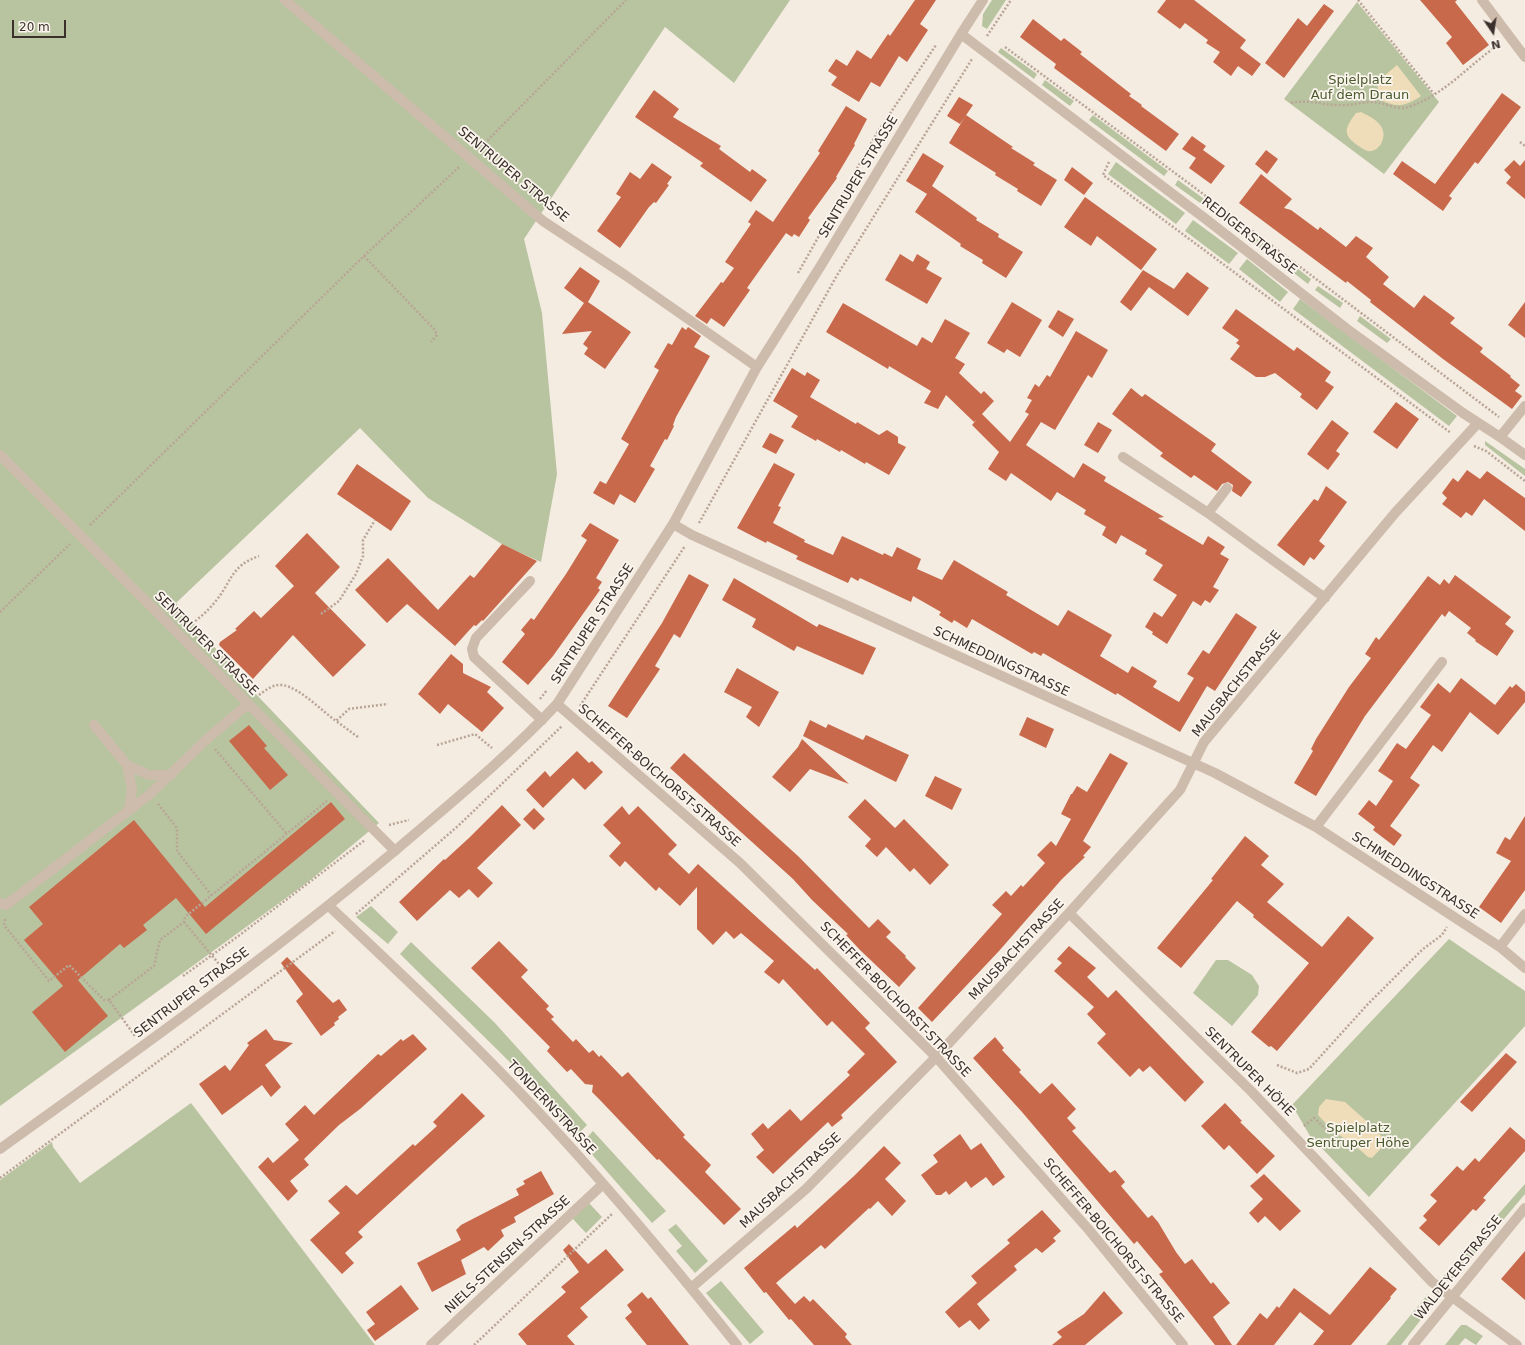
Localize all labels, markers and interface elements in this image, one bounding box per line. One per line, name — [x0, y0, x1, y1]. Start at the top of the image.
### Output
scale bar — [14, 12, 68, 38]
north arrow — [1473, 12, 1513, 52]
text: 20 m — [19, 20, 50, 34]
text: N — [1490, 37, 1502, 52]
park label: Spielplatz Auf dem Draun — [1311, 73, 1409, 104]
street label: SENTRUPER STRASSE — [816, 113, 902, 241]
street label: SENTRUPER STRASSE — [454, 124, 572, 226]
street label: REDIGERSTRASSE — [1198, 194, 1300, 278]
street label: SENTRUPER STRASSE — [548, 561, 638, 687]
street label: SENTRUPER STRASSE — [151, 589, 261, 699]
street label: SCHMEDDINGSTRASSE — [930, 624, 1072, 700]
street label: MAUSBACHSTRASSE — [1189, 628, 1285, 740]
street label: SCHEFFER-BOICHORST-STRASSE — [575, 701, 743, 851]
street label: SCHMEDDINGSTRASSE — [1348, 829, 1482, 923]
street label: MAUSBACHSTRASSE — [966, 896, 1068, 1004]
street label: SCHEFFER-BOICHORST-STRASSE — [816, 919, 974, 1081]
street label: SENTRUPER STRASSE — [131, 945, 253, 1041]
street label: SENTRUPER HÖHE — [1201, 1024, 1297, 1120]
street label: TONDERNSTRASSE — [503, 1058, 599, 1158]
park label: Spielplatz Sentruper Höhe — [1307, 1121, 1409, 1152]
street label: MAUSBACHSTRASSE — [737, 1130, 845, 1232]
street label: SCHEFFER-BOICHORST-STRASSE — [1040, 1156, 1186, 1326]
street label: NIELS-STENSEN-STRASSE — [442, 1193, 574, 1317]
street label: WALDEYERSTRASSE — [1412, 1213, 1506, 1323]

